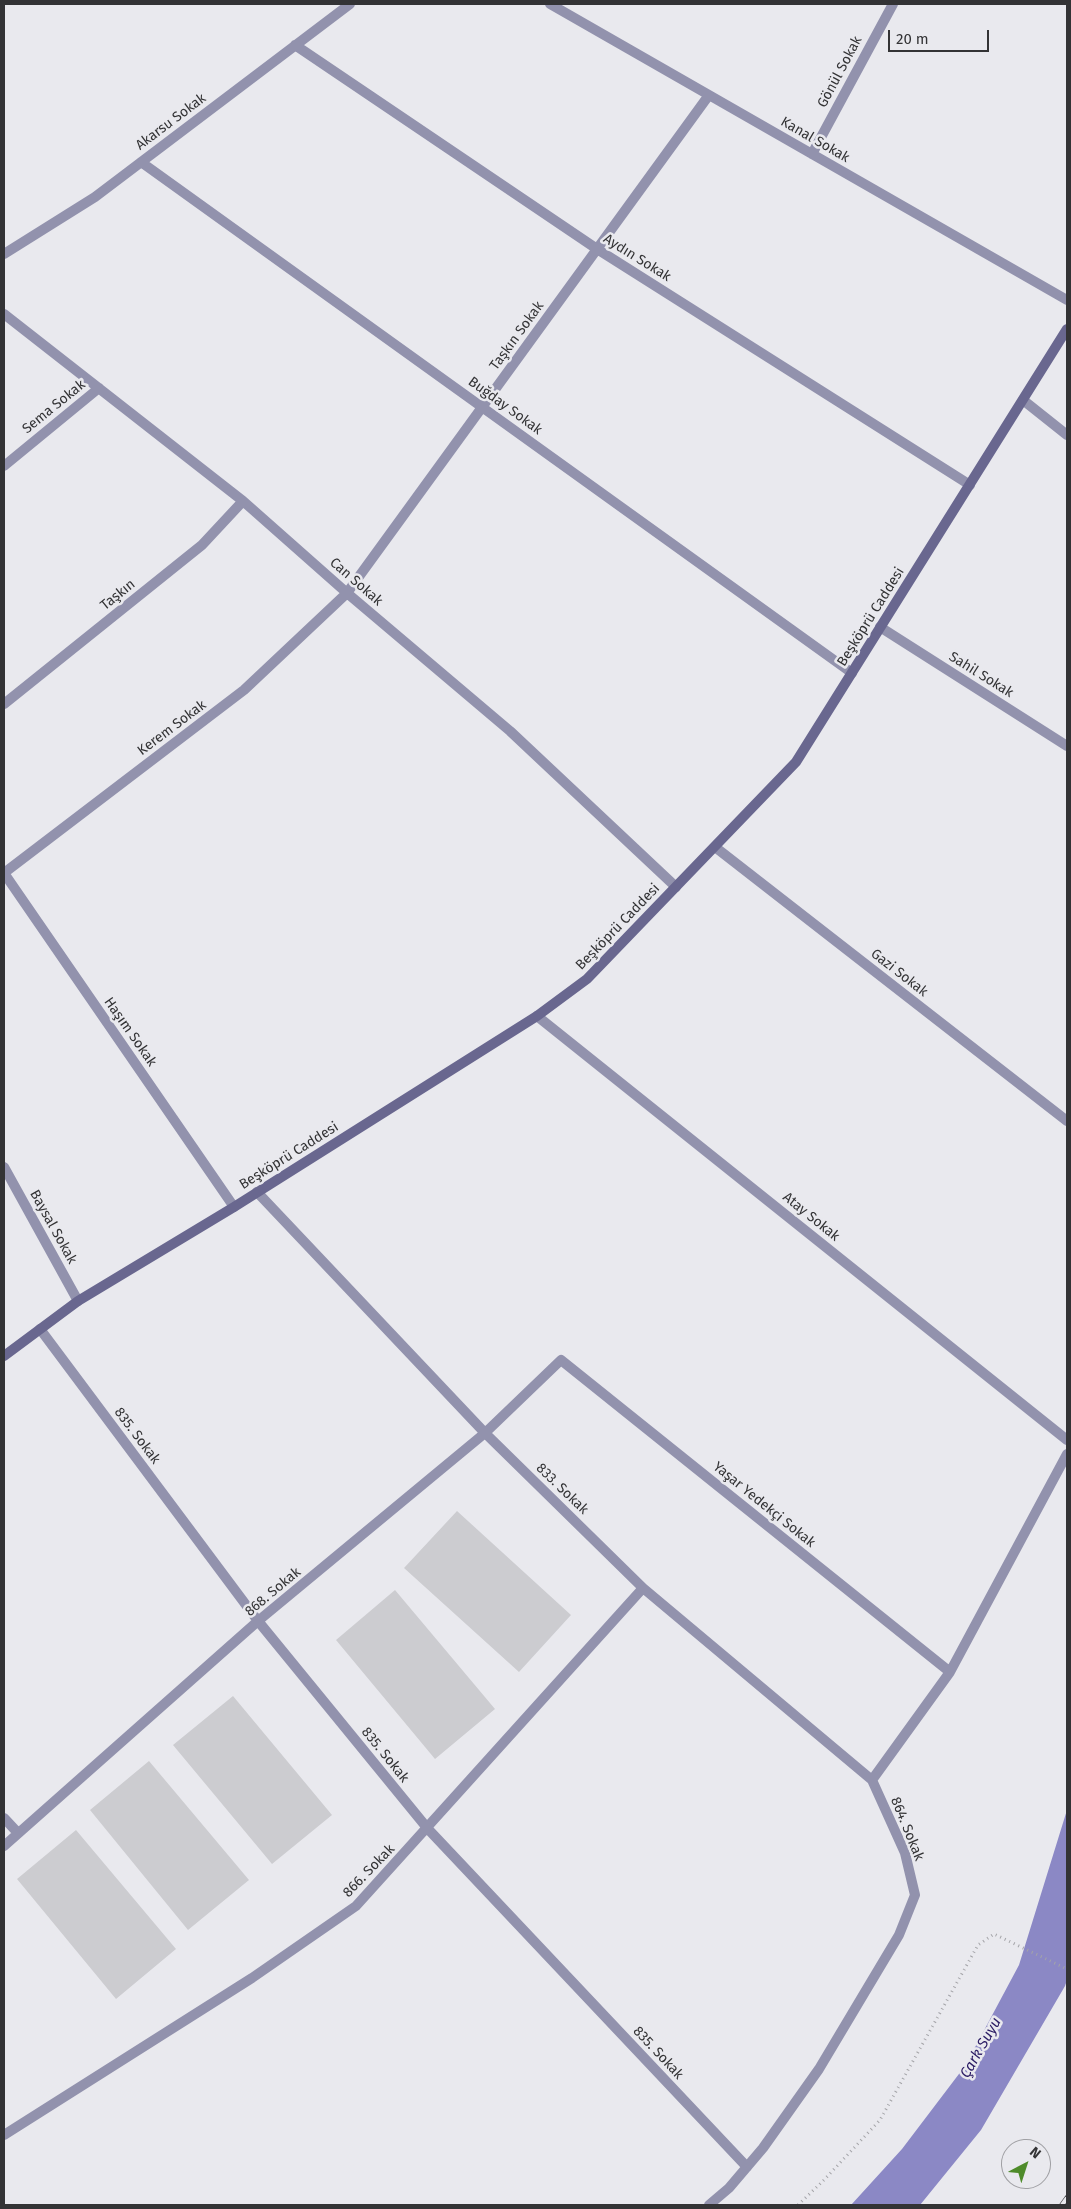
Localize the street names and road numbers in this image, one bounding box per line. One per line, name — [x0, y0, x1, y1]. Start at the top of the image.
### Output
street label: Gönül Sokak — [814, 33, 866, 111]
street label: Akarsu Sokak — [133, 90, 209, 154]
street label: Kanal Sokak — [778, 114, 852, 166]
street label: Aydın Sokak — [600, 231, 674, 285]
street label: Taşkın Sokak — [486, 298, 548, 374]
street label: Buğday Sokak — [465, 373, 545, 439]
street label: Sema Sokak — [19, 377, 89, 437]
street label: Can Sokak — [326, 554, 386, 610]
street label: Beşköprü Caddesi — [834, 564, 908, 670]
street label: Taşkın — [97, 576, 139, 614]
street label: Sahil Sokak — [946, 649, 1016, 701]
street label: Kerem Sokak — [134, 697, 210, 759]
street label: Beşköprü Caddesi — [572, 880, 664, 974]
street label: Gazi Sokak — [867, 946, 931, 1000]
street label: Haşım Sokak — [100, 994, 160, 1070]
street label: Beşköprü Caddesi — [236, 1119, 342, 1193]
street label: Baysal Sokak — [26, 1187, 80, 1267]
street label: Atay Sokak — [779, 1189, 843, 1245]
street label: 835. Sokak — [110, 1404, 164, 1468]
street label: Yaşar Yedekçi Sokak — [710, 1459, 818, 1551]
street label: 833. Sokak — [532, 1460, 592, 1518]
street label: 868. Sokak — [242, 1564, 304, 1620]
street label: 835. Sokak — [358, 1724, 412, 1786]
street label: 864. Sokak — [887, 1795, 927, 1863]
street label: 866. Sokak — [340, 1841, 398, 1901]
street label: 835. Sokak — [629, 2023, 687, 2083]

